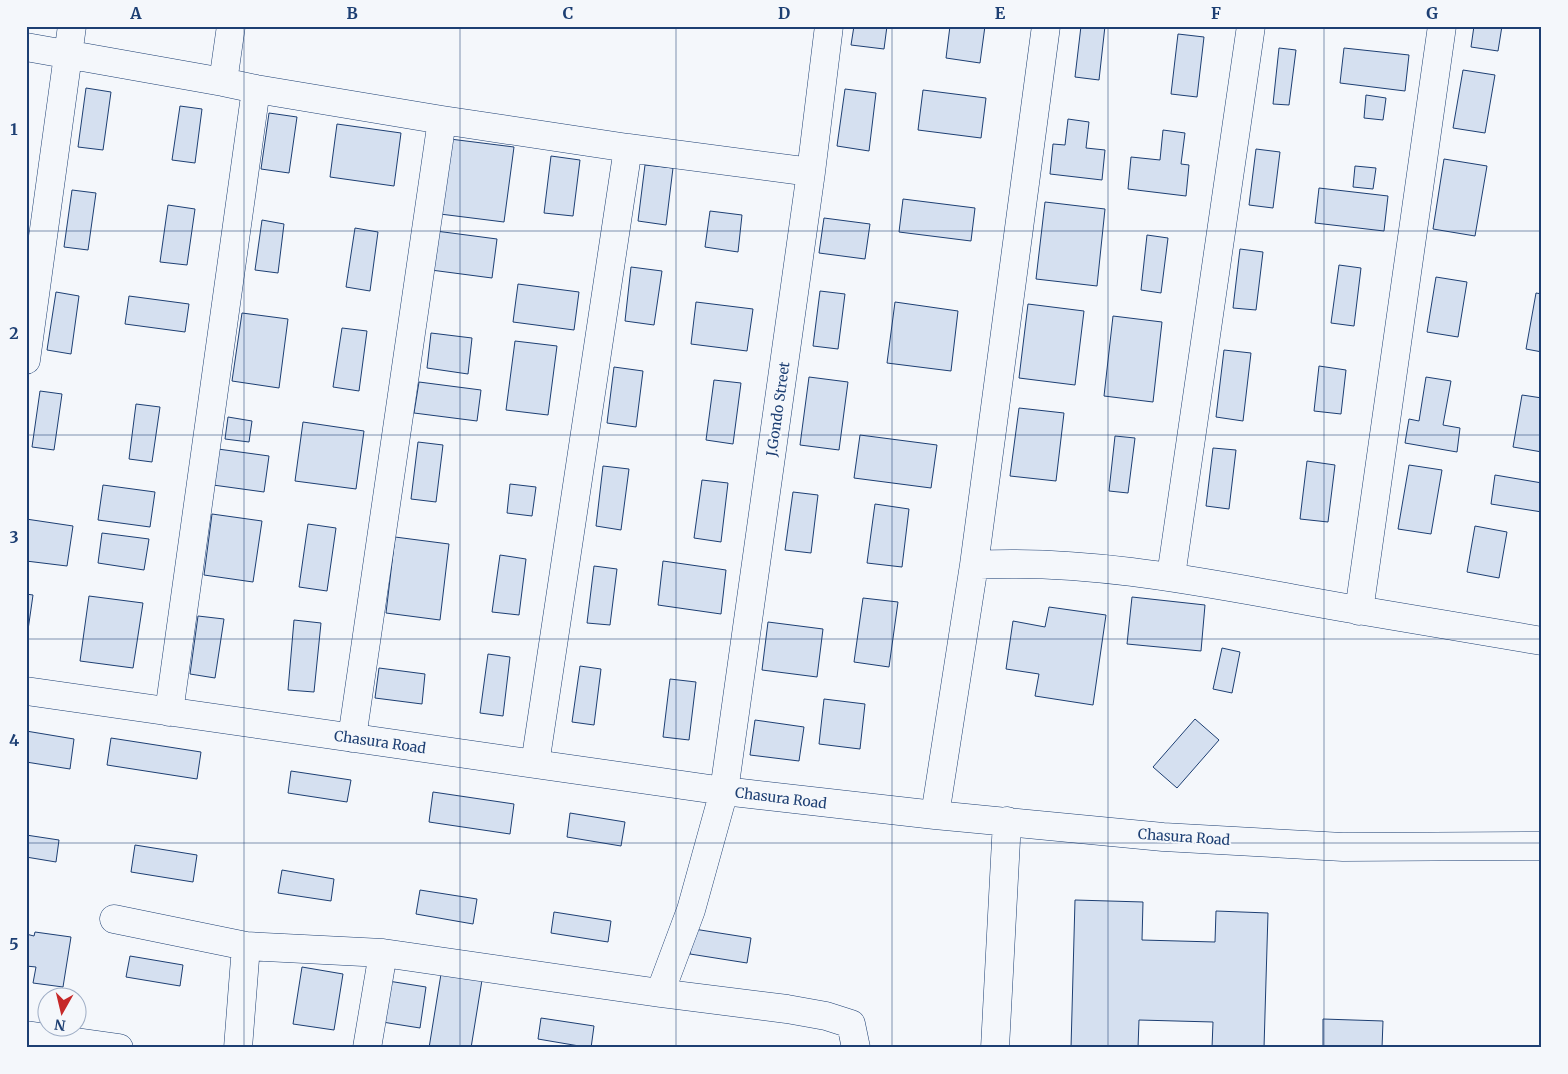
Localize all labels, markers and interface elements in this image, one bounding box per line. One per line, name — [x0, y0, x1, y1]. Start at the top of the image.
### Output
text: A — [129, 3, 142, 23]
text: B — [346, 3, 358, 23]
text: C — [563, 3, 573, 23]
text: D — [778, 3, 790, 23]
text: E — [995, 3, 1006, 23]
text: F — [1211, 3, 1221, 23]
text: G — [1426, 3, 1438, 23]
text: 1 — [10, 119, 18, 139]
text: 2 — [9, 323, 19, 343]
street label: J.Gondo Street — [762, 360, 794, 458]
text: 3 — [9, 527, 19, 547]
street label: Chasura Road — [333, 727, 428, 757]
text: 4 — [9, 730, 19, 750]
street label: Chasura Road — [734, 783, 829, 813]
street label: Chasura Road — [1137, 825, 1231, 849]
text: 5 — [9, 934, 19, 954]
north arrow — [38, 986, 88, 1036]
text: N — [53, 1015, 67, 1035]

